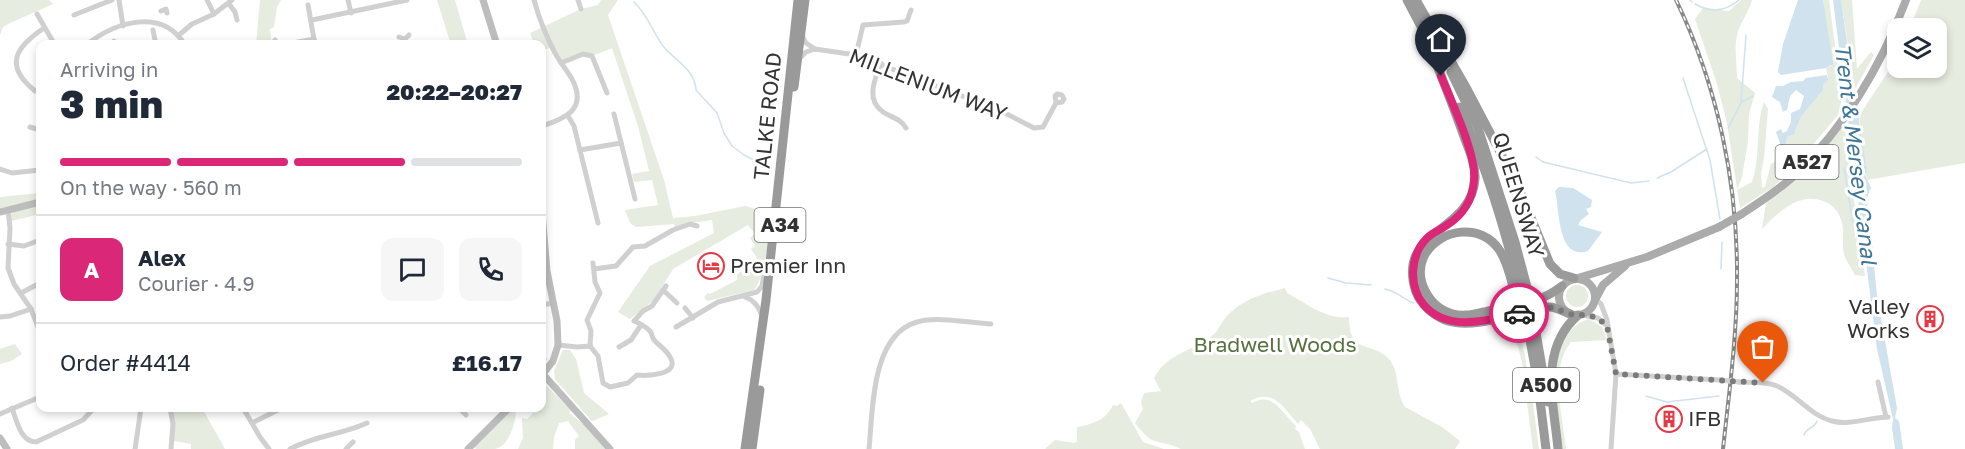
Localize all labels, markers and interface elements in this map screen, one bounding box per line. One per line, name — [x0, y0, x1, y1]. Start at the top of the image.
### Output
pin — [1415, 14, 1466, 76]
map controls — [1887, 18, 1947, 78]
button: layers — [1887, 18, 1947, 78]
icon: home — [1424, 23, 1457, 56]
street label: MILLENIUM WAY — [846, 42, 1011, 126]
water label: Trent & Mersey Canal — [1830, 42, 1884, 267]
street label: TALKE ROAD — [747, 51, 787, 181]
text: Arriving in — [60, 57, 158, 81]
text: 20:22–20:27 — [386, 78, 522, 105]
text: 3 min — [60, 80, 163, 127]
street label: QUEENSWAY — [1488, 129, 1551, 261]
road number: A527 — [1776, 145, 1838, 179]
text: On the way · 560 m — [60, 175, 242, 199]
road number: A34 — [754, 208, 806, 242]
button: chat — [381, 238, 444, 301]
button: phone — [459, 238, 522, 301]
text: Alex — [138, 244, 186, 271]
hotel icon: Premier Inn — [696, 251, 726, 281]
place label: Premier Inn — [730, 252, 846, 278]
text: A — [84, 256, 99, 283]
text: Courier · 4.9 — [138, 271, 255, 295]
courier — [1489, 283, 1549, 343]
place label: Valley Works — [1847, 293, 1910, 343]
icon: car — [1503, 297, 1536, 330]
building icon: Valley Works — [1915, 304, 1945, 334]
pin — [1737, 321, 1788, 383]
icon: bag — [1746, 330, 1779, 363]
park label: Bradwell Woods — [1193, 331, 1357, 357]
text: Order #4414 — [60, 349, 191, 376]
text: £16.17 — [452, 349, 522, 376]
road number: A500 — [1513, 368, 1579, 402]
building icon: IFB — [1654, 404, 1684, 434]
place label: IFB — [1688, 405, 1721, 431]

